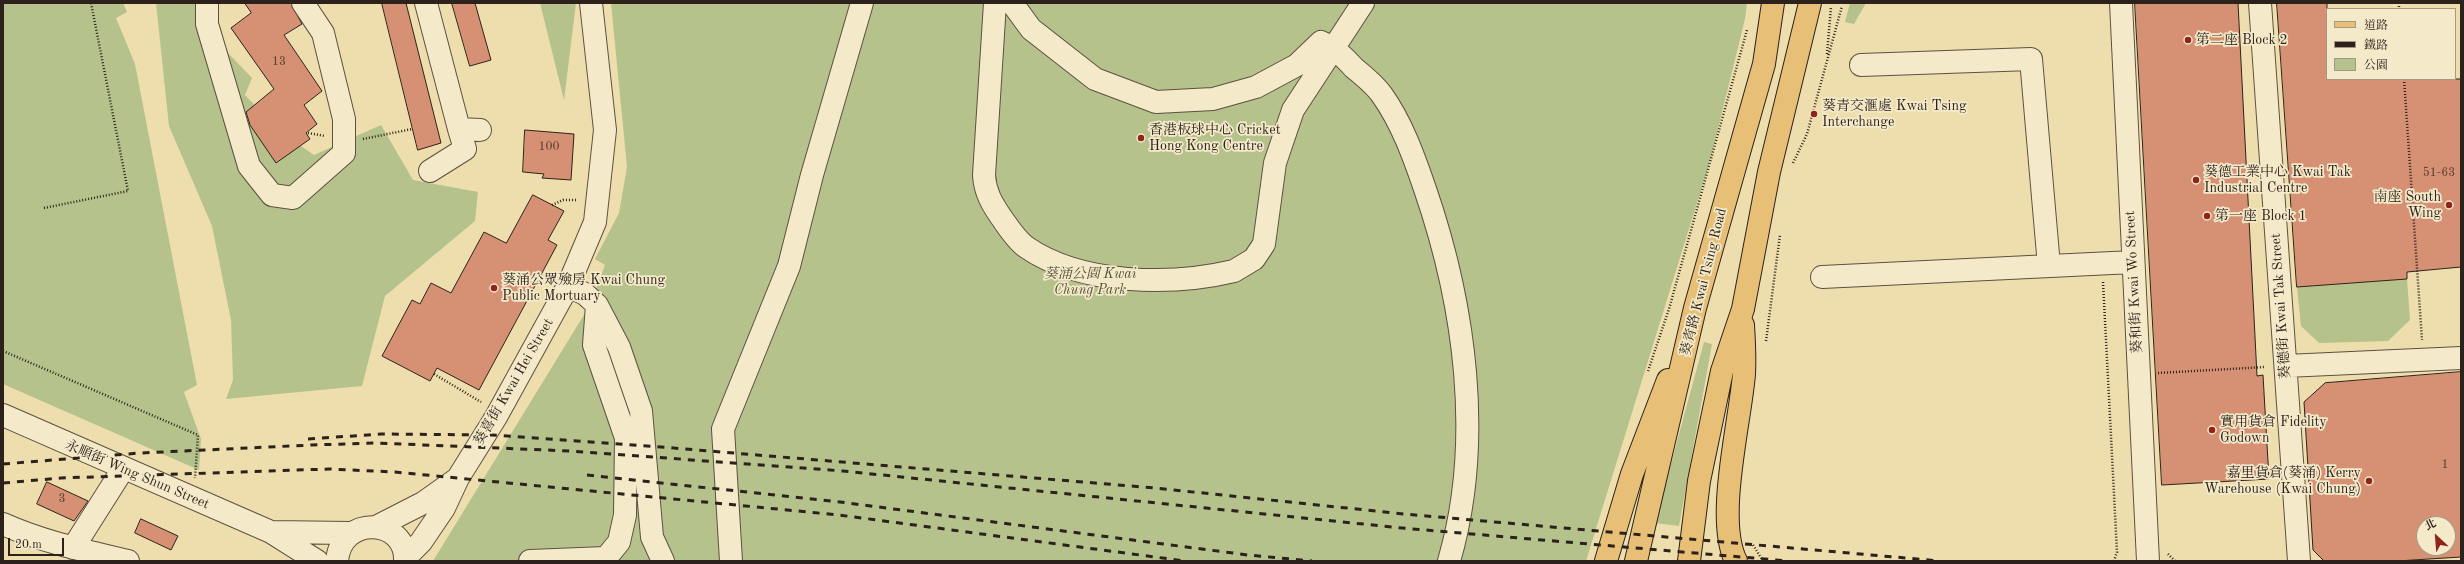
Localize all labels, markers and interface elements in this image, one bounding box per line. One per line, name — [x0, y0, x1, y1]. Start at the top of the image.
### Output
legend — [2326, 8, 2456, 80]
text: 道路 — [2364, 20, 2388, 32]
place label: 第二座 Block 2 — [2196, 32, 2288, 48]
marker: 第二座 Block 2 — [2183, 35, 2193, 45]
text: 鐵路 — [2364, 40, 2388, 52]
house number: 13 — [272, 55, 286, 69]
text: 公園 — [2364, 60, 2388, 72]
place label: 葵青交滙處 Kwai Tsing Interchange — [1822, 98, 1967, 130]
marker: 葵青交滙處 Kwai Tsing Interchange — [1809, 109, 1819, 119]
place label: 香港板球中心 Cricket Hong Kong Centre — [1149, 122, 1281, 154]
marker: 香港板球中心 Cricket Hong Kong Centre — [1136, 133, 1146, 143]
house number: 100 — [539, 140, 559, 154]
place label: 葵德工業中心 Kwai Tak Industrial Centre — [2204, 164, 2351, 196]
house number: 51-63 — [2423, 166, 2455, 180]
marker: 葵德工業中心 Kwai Tak Industrial Centre — [2191, 175, 2201, 185]
place label: 南座 South Wing — [2373, 189, 2441, 222]
marker: 南座 South Wing — [2444, 200, 2454, 210]
street label: 葵青路 Kwai Tsing Road — [1678, 206, 1730, 358]
place label: 第一座 Block 1 — [2215, 208, 2307, 224]
street label: 葵和街 Kwai Wo Street — [2122, 210, 2146, 354]
marker: 第一座 Block 1 — [2202, 211, 2212, 221]
street label: 葵德街 Kwai Tak Street — [2268, 233, 2294, 379]
park label: 葵涌公園 Kwai Chung Park — [1044, 266, 1136, 298]
place label: 葵涌公眾殮房 Kwai Chung Public Mortuary — [502, 272, 665, 304]
marker: 葵涌公眾殮房 Kwai Chung Public Mortuary — [489, 283, 499, 293]
street label: 葵喜街 Kwai Hei Street — [471, 316, 557, 448]
place label: 實用貨倉 Fidelity Godown — [2220, 414, 2327, 446]
marker: 實用貨倉 Fidelity Godown — [2207, 425, 2217, 435]
street label: 永順街 Wing Shun Street — [62, 437, 212, 513]
house number: 1 — [2442, 458, 2448, 472]
place label: 嘉里貨倉(葵涌) Kerry Warehouse (Kwai Chung) — [2204, 465, 2361, 498]
marker: 嘉里貨倉(葵涌) Kerry Warehouse (Kwai Chung) — [2364, 476, 2374, 486]
house number: 3 — [59, 492, 65, 506]
north arrow — [2416, 516, 2456, 556]
text: 北 — [2424, 518, 2438, 533]
scale bar — [10, 530, 66, 556]
text: 20 m — [15, 539, 42, 551]

